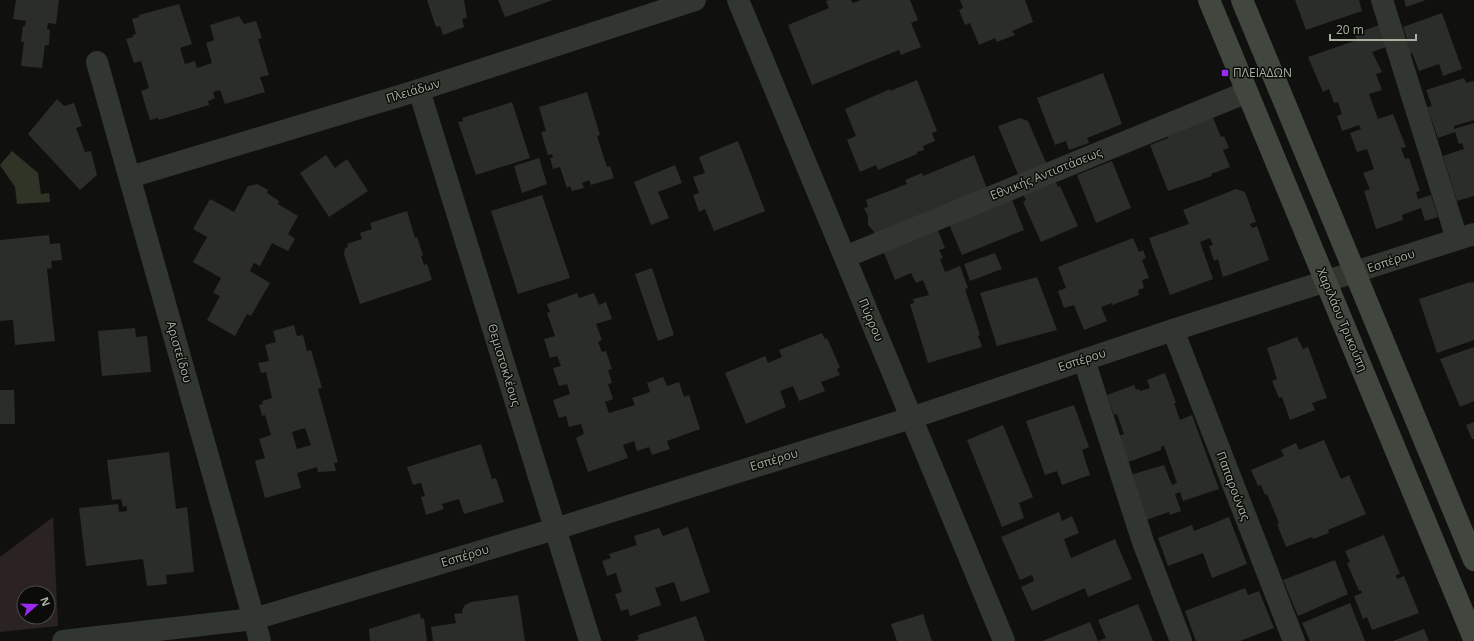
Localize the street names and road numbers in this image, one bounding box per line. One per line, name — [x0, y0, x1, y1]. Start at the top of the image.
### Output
street label: Πλειάδων — [384, 74, 442, 107]
street label: Εθνικής Αντιστάσεως — [987, 143, 1104, 204]
street label: Εσπέρου — [1365, 244, 1417, 277]
street label: Χαριλάου Τρικούπη — [1313, 265, 1372, 374]
street label: Πύρρου — [855, 296, 888, 344]
street label: Αριστείδου — [163, 319, 196, 385]
street label: Θεμιστοκλέους — [484, 321, 525, 408]
street label: Εσπέρου — [1056, 344, 1108, 375]
street label: Εσπέρου — [748, 444, 800, 475]
street label: Παπαρούνας — [1213, 449, 1254, 523]
street label: Εσπέρου — [439, 540, 491, 571]

